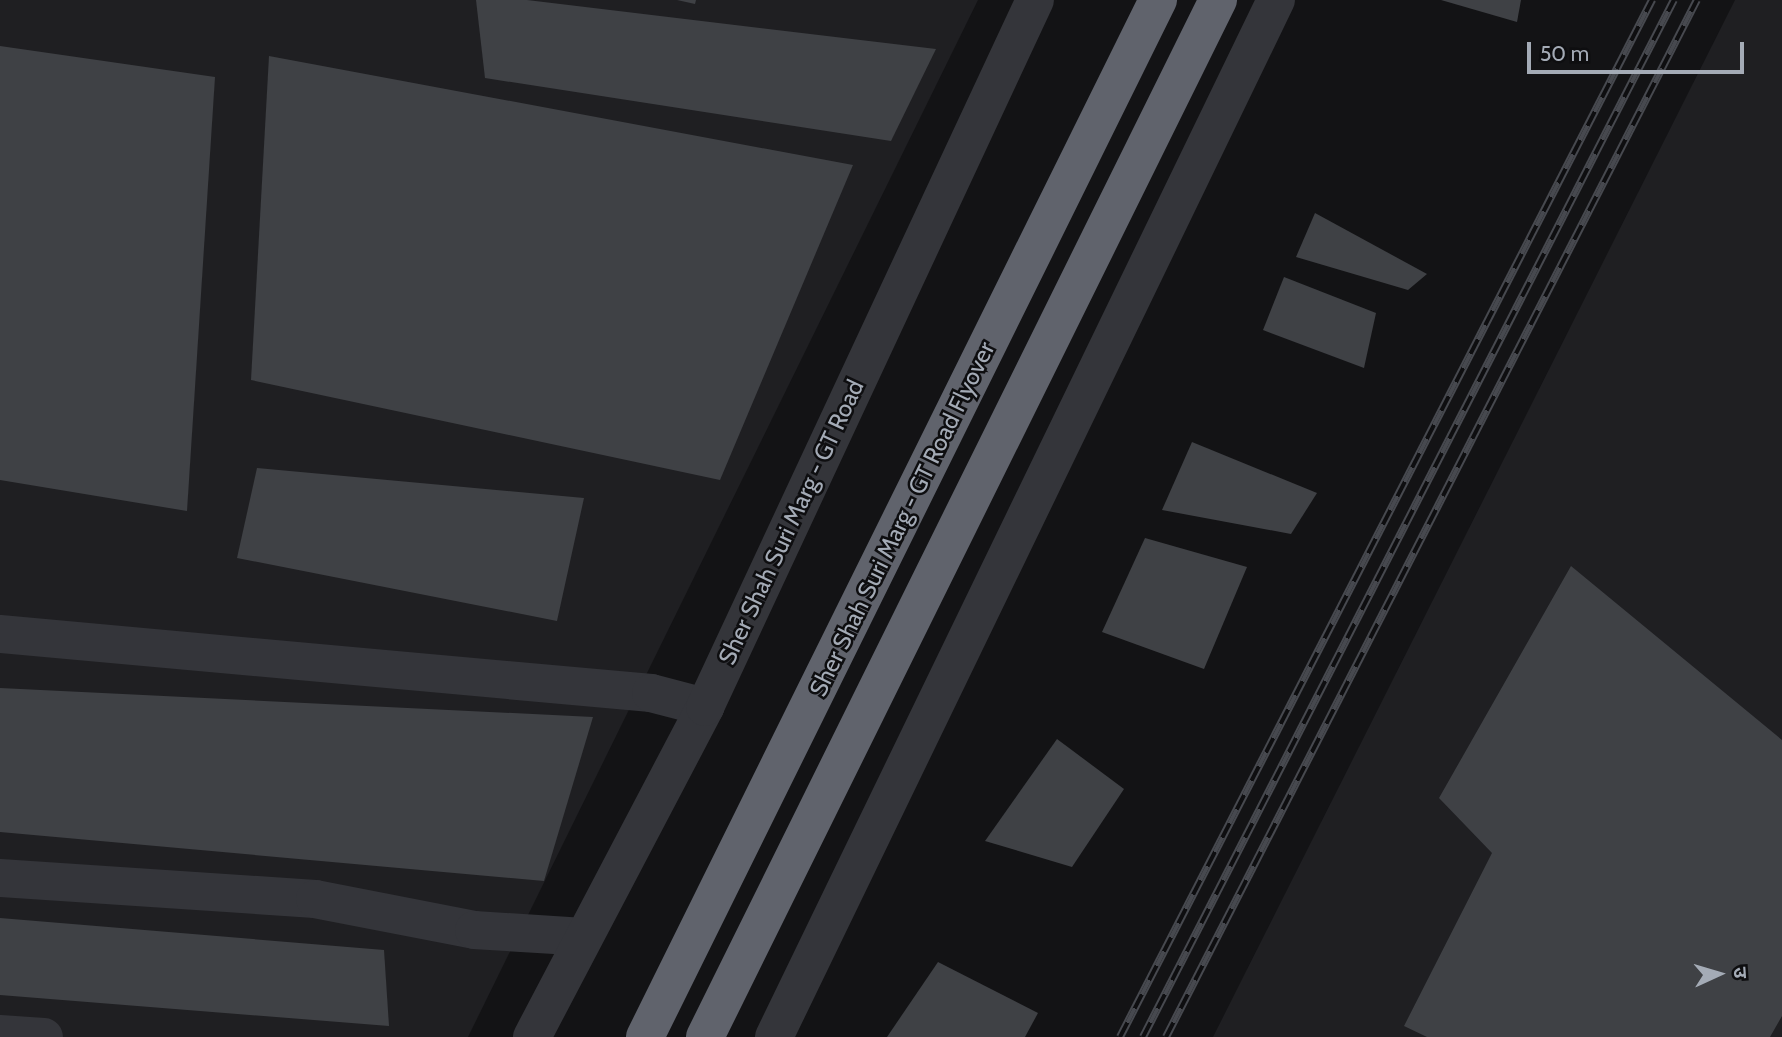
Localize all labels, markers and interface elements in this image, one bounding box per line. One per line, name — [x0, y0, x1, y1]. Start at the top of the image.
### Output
scale bar — [1530, 28, 1747, 72]
text: 50 m — [1540, 41, 1589, 66]
street label: Sher Shah Suri Marg - GT Road Flyover — [803, 337, 1001, 701]
street label: Sher Shah Suri Marg - GT Road — [712, 375, 870, 669]
north arrow — [1684, 939, 1754, 1009]
text: उ — [1729, 966, 1752, 979]

